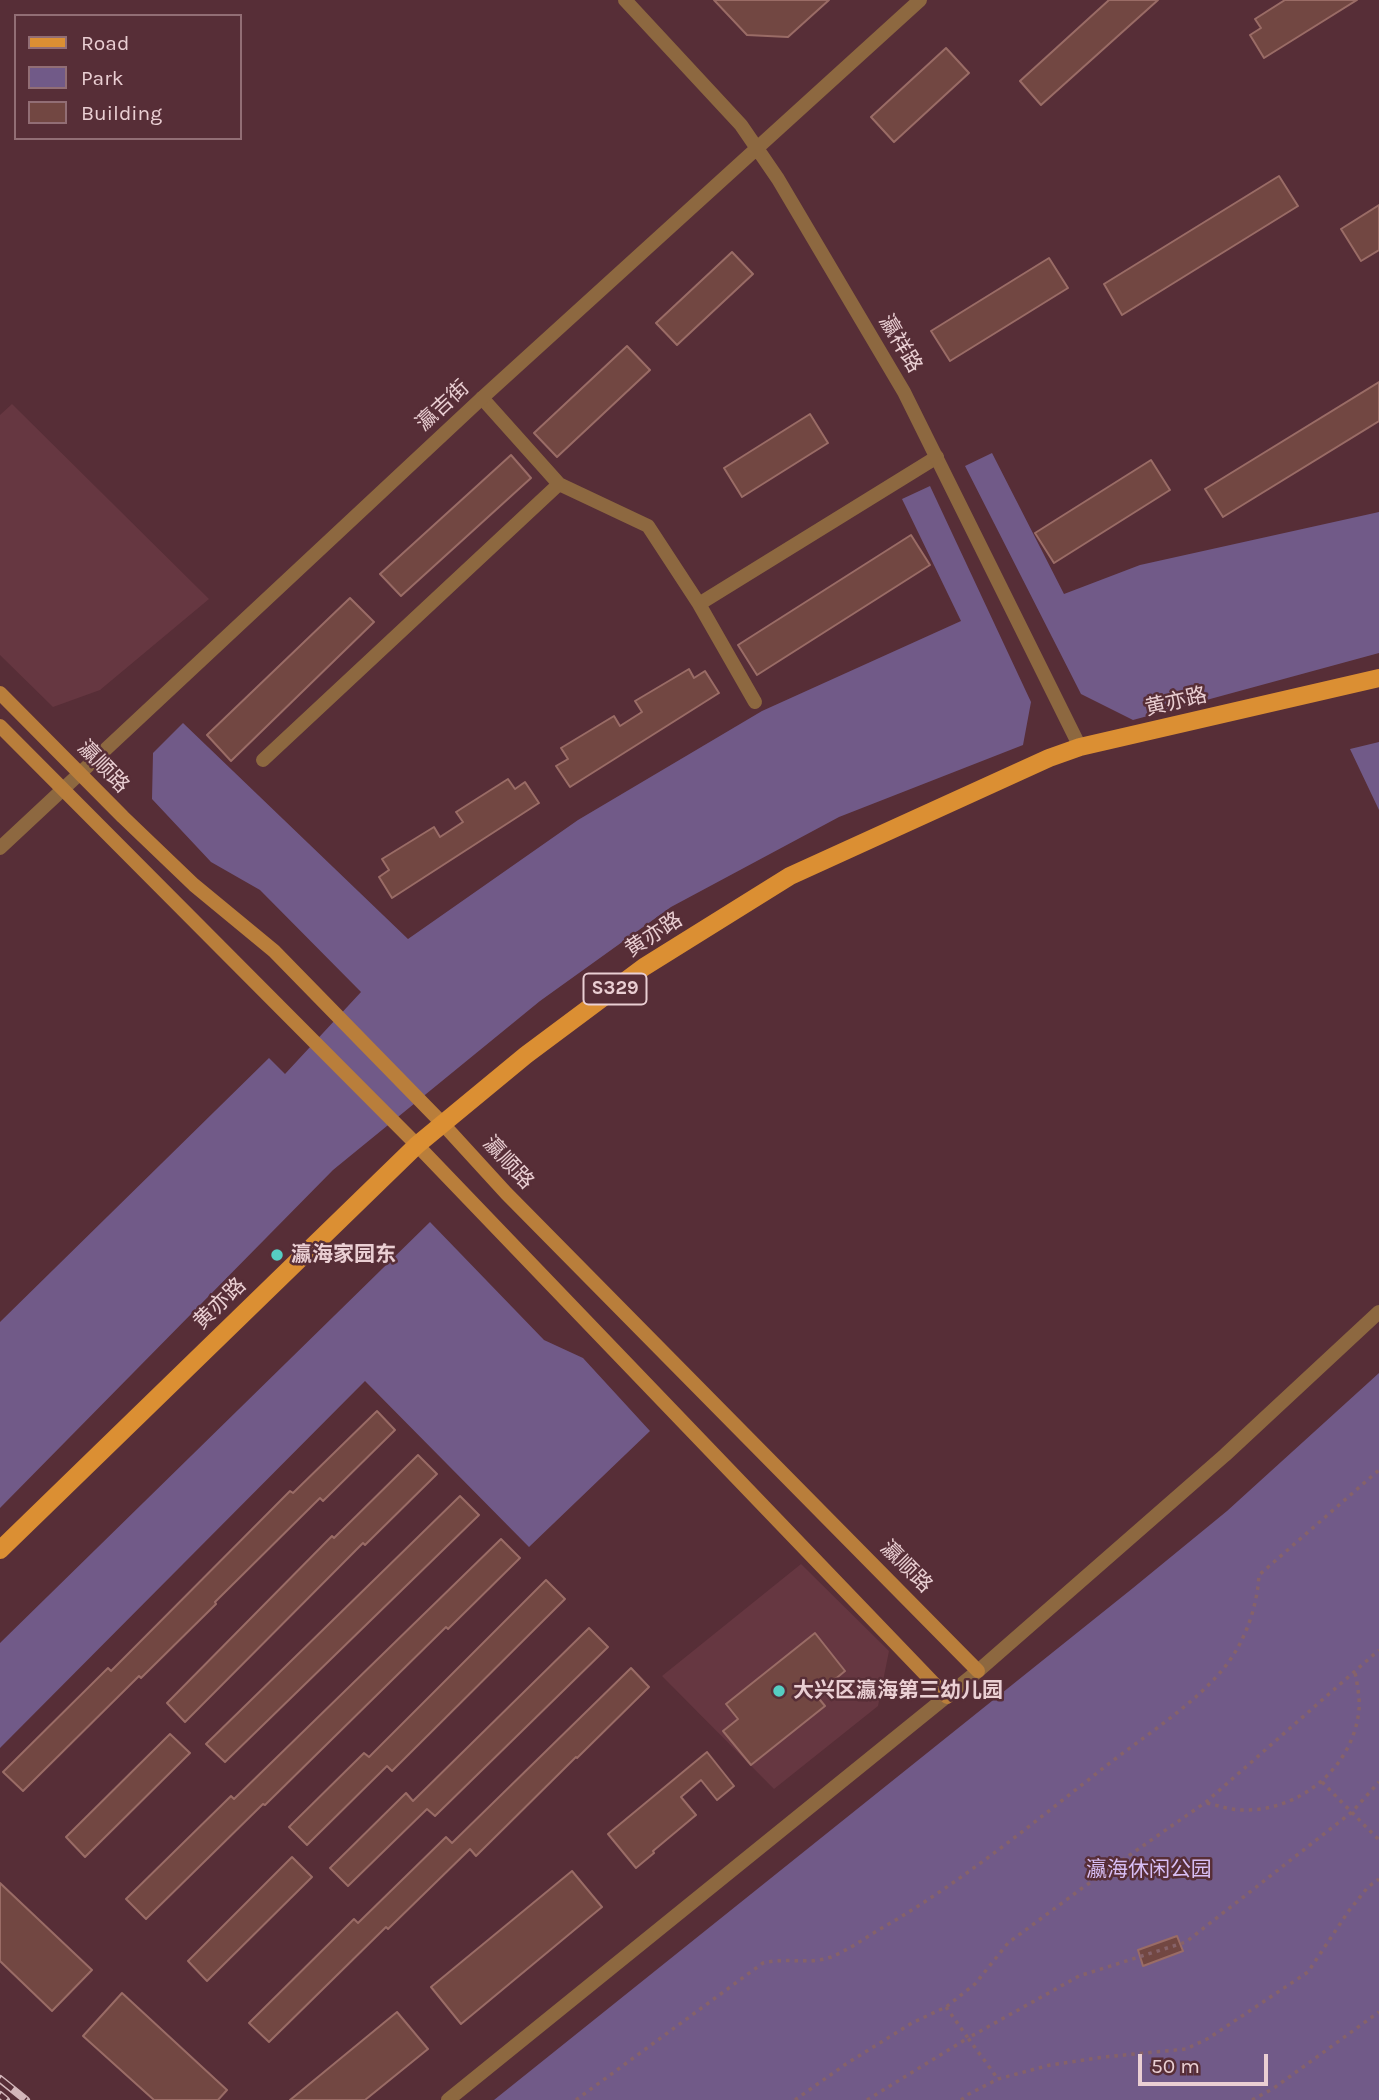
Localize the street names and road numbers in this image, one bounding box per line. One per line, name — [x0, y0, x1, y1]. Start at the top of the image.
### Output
street label: 瀛祥路 — [873, 311, 927, 377]
street label: 瀛吉街 — [411, 375, 475, 437]
street label: 黄亦路 — [1142, 683, 1210, 721]
street label: 瀛顺路 — [72, 736, 134, 798]
street label: 黄亦路 — [621, 907, 687, 963]
road number: S329 — [584, 973, 646, 1004]
street label: 瀛顺路 — [477, 1131, 539, 1195]
street label: 黄亦路 — [189, 1273, 251, 1335]
street label: 瀛顺路 — [875, 1536, 937, 1598]

